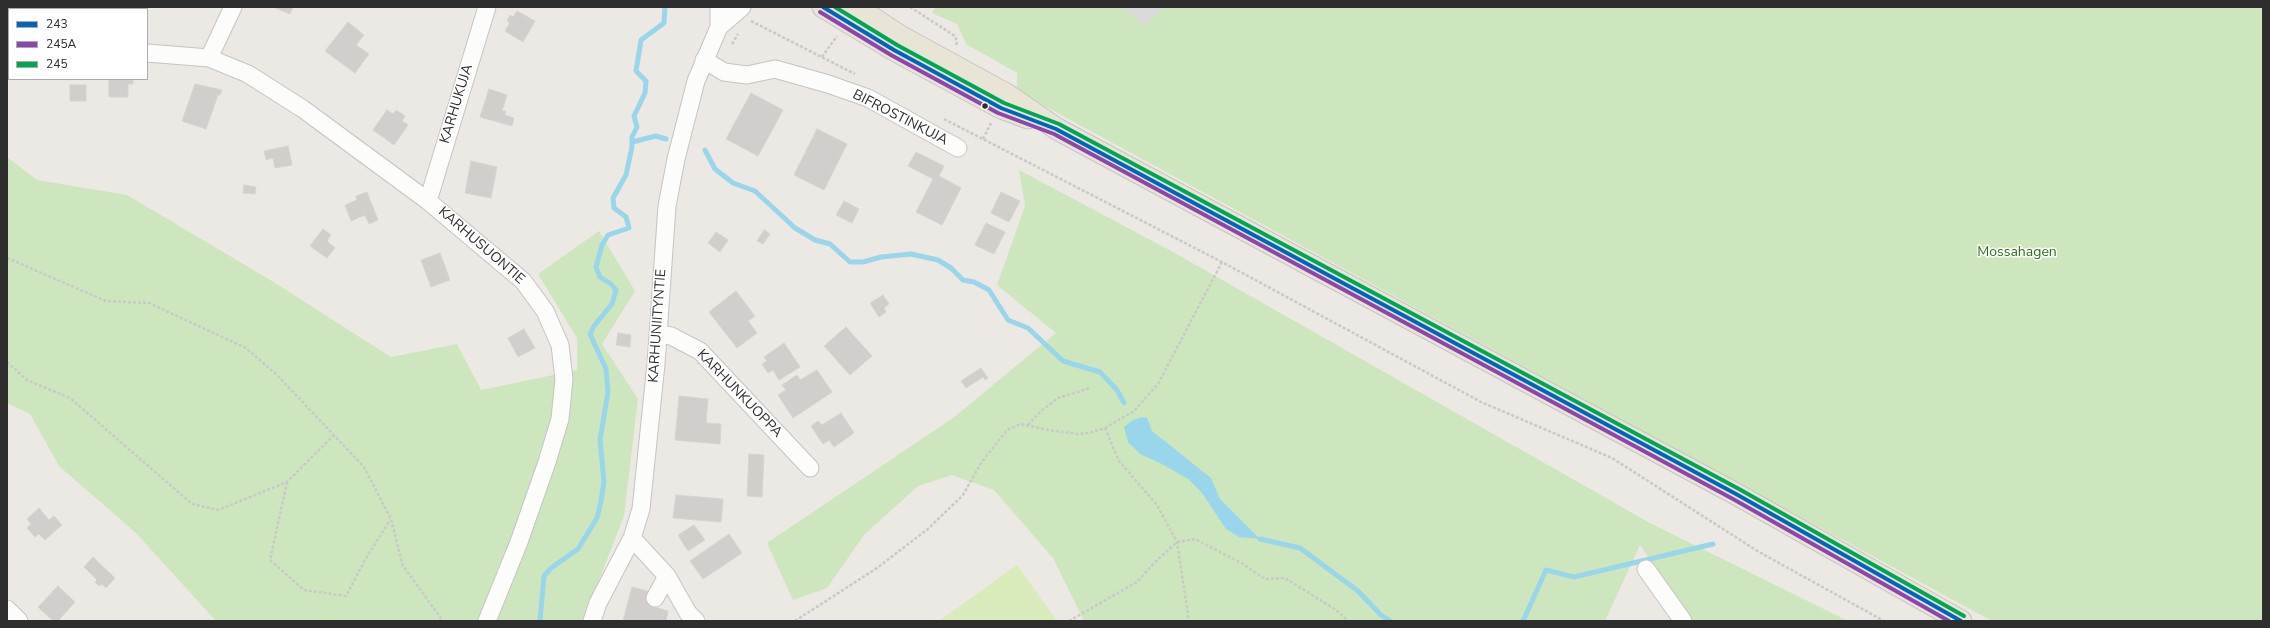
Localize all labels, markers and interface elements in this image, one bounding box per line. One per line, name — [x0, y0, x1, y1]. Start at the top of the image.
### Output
legend — [8, 8, 148, 80]
text: 243 — [46, 16, 68, 32]
text: 245A — [46, 36, 76, 52]
text: 245 — [46, 56, 68, 72]
street label: KARHUKUJA — [437, 62, 477, 146]
street label: BIFROSTINKUJA — [850, 87, 950, 149]
unlabelled marker — [980, 101, 990, 111]
street label: KARHUSUONTIE — [434, 204, 528, 288]
park label: Mossahagen — [1977, 245, 2057, 261]
street label: KARHUNIITYNTIE — [646, 269, 670, 383]
street label: KARHUNKUOPPA — [693, 347, 785, 441]

